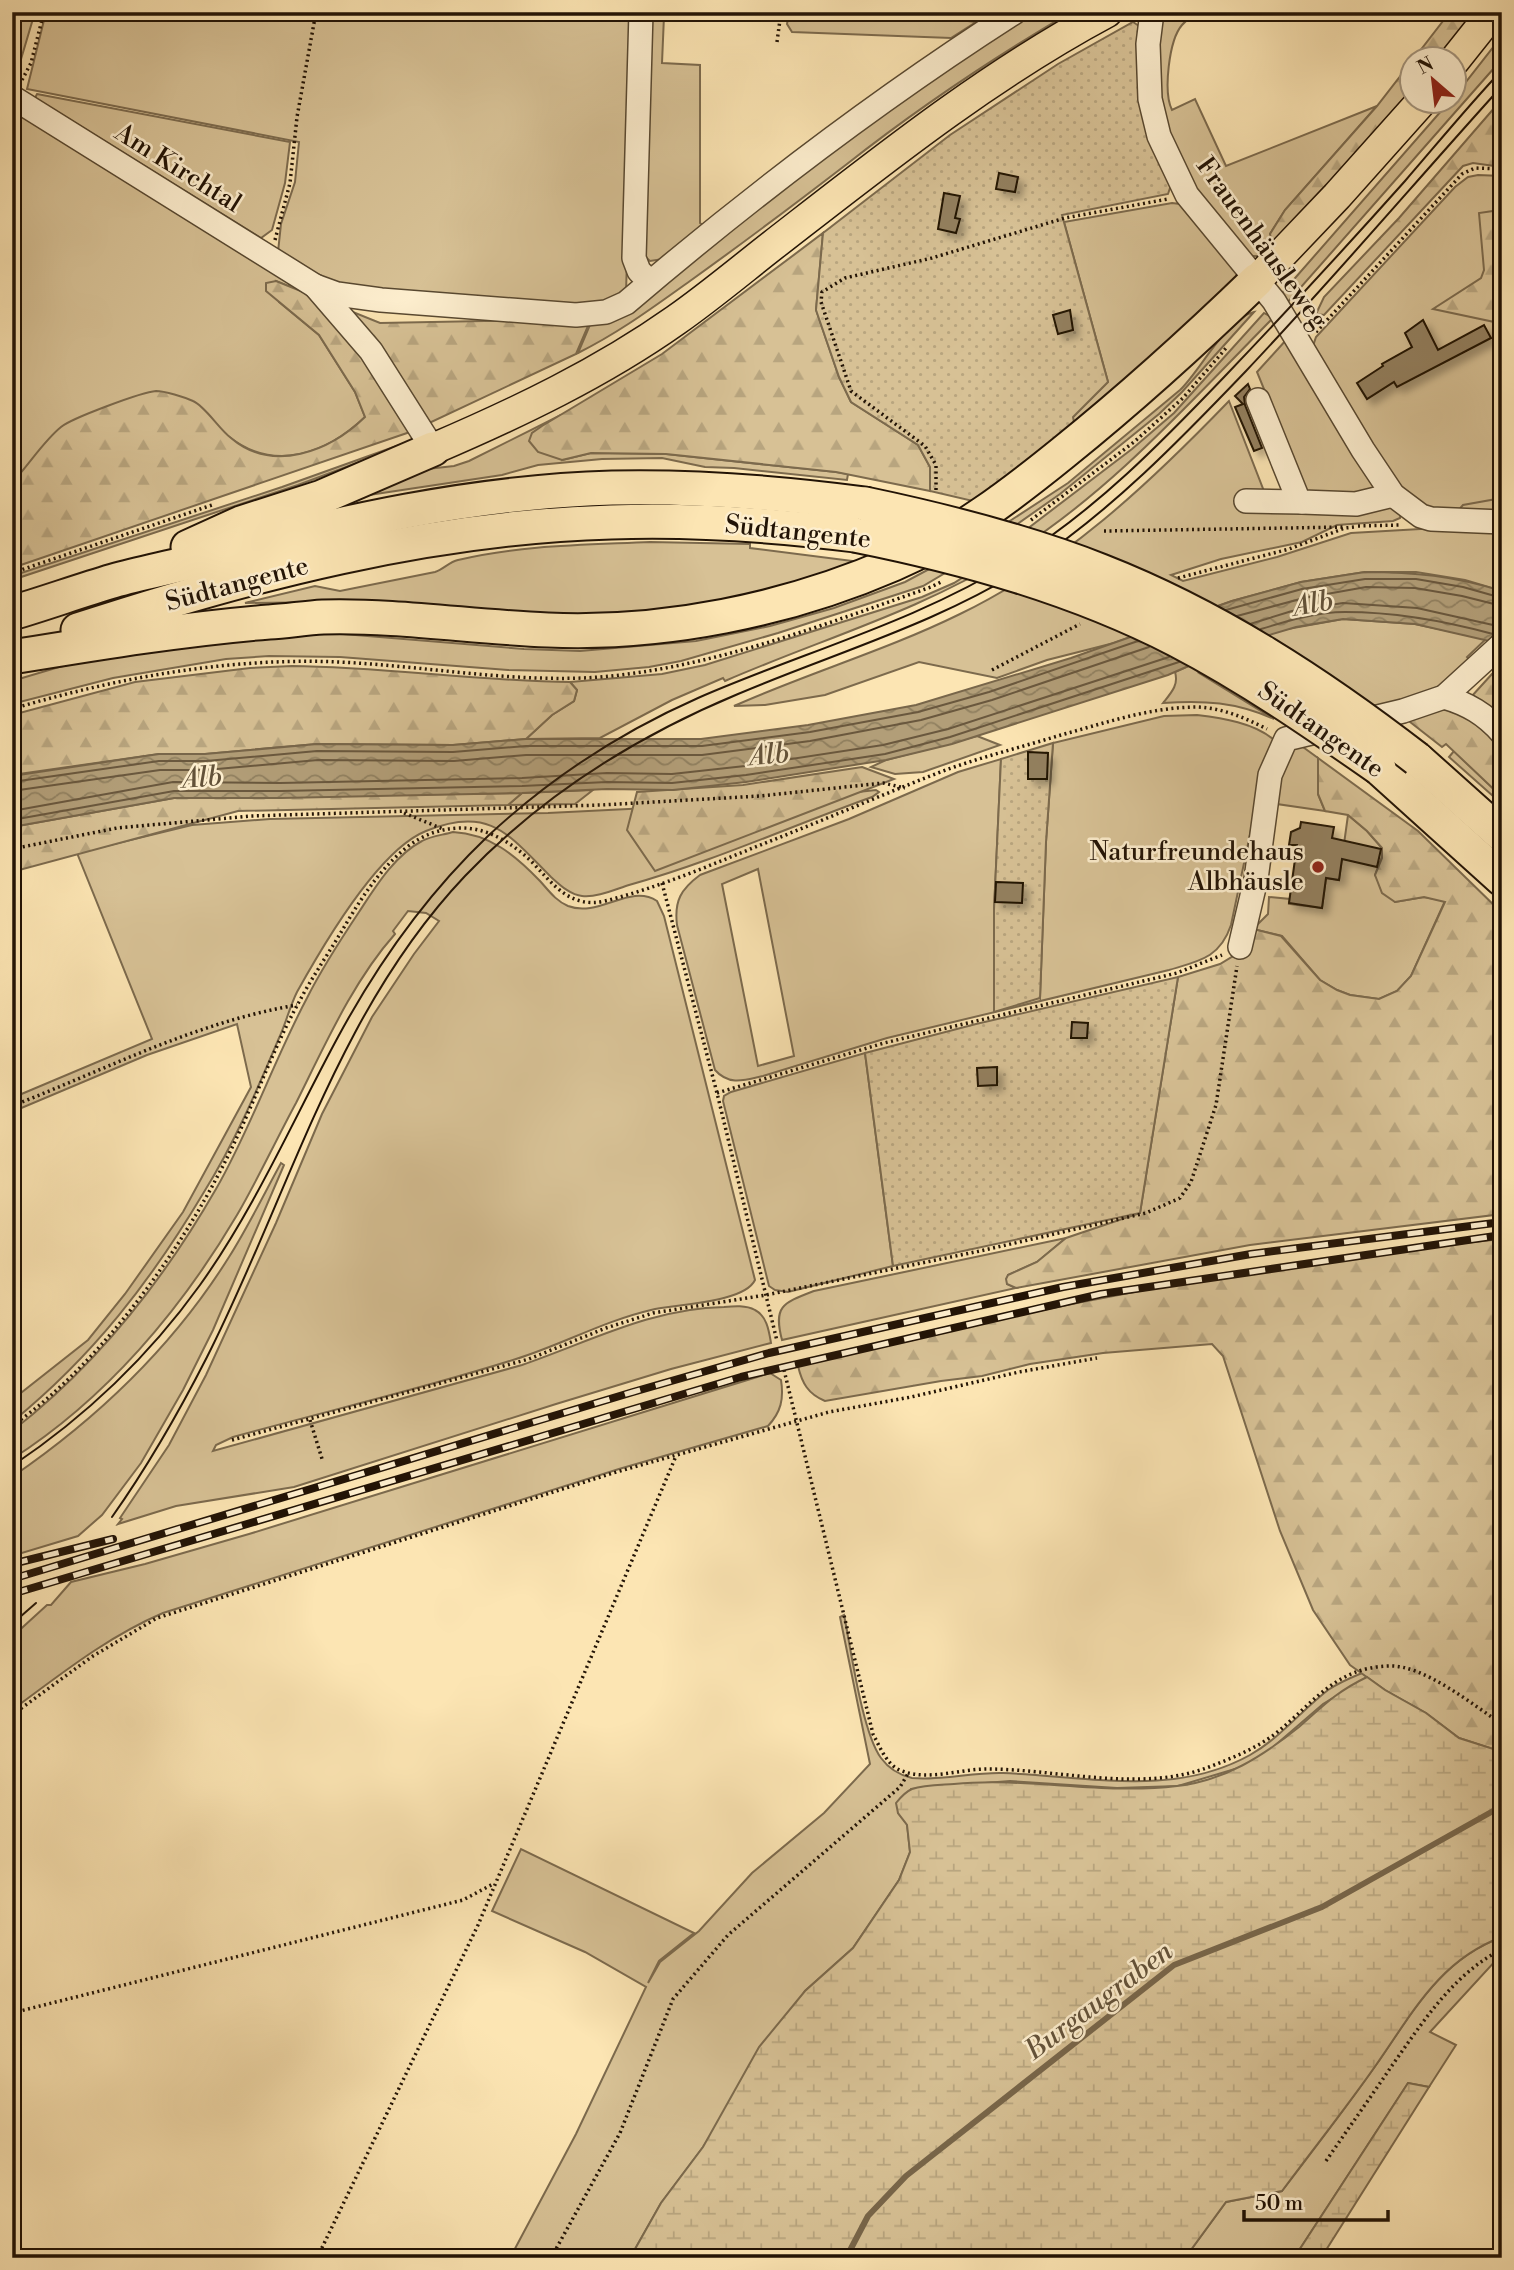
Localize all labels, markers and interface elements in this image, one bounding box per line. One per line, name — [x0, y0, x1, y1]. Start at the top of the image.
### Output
north arrow — [1398, 46, 1468, 116]
text: N — [1413, 52, 1438, 80]
street label: Am Kirchtal — [108, 116, 248, 220]
street label: Frauenhäusleweg — [1189, 151, 1335, 336]
street label: Südtangente — [723, 508, 873, 556]
street label: Südtangente — [162, 550, 312, 618]
water label: Alb — [1287, 583, 1336, 625]
street label: Südtangente — [1252, 675, 1390, 785]
water label: Alb — [745, 736, 790, 774]
water label: Alb — [178, 759, 223, 797]
place label: Naturfreundehaus Albhäusle — [1089, 836, 1304, 898]
marker: Naturfreundehaus Albhäusle — [1310, 859, 1326, 875]
water label: Burgaugraben — [1017, 1934, 1180, 2069]
scale bar — [1244, 2179, 1388, 2223]
text: 50 m — [1255, 2191, 1303, 2217]

